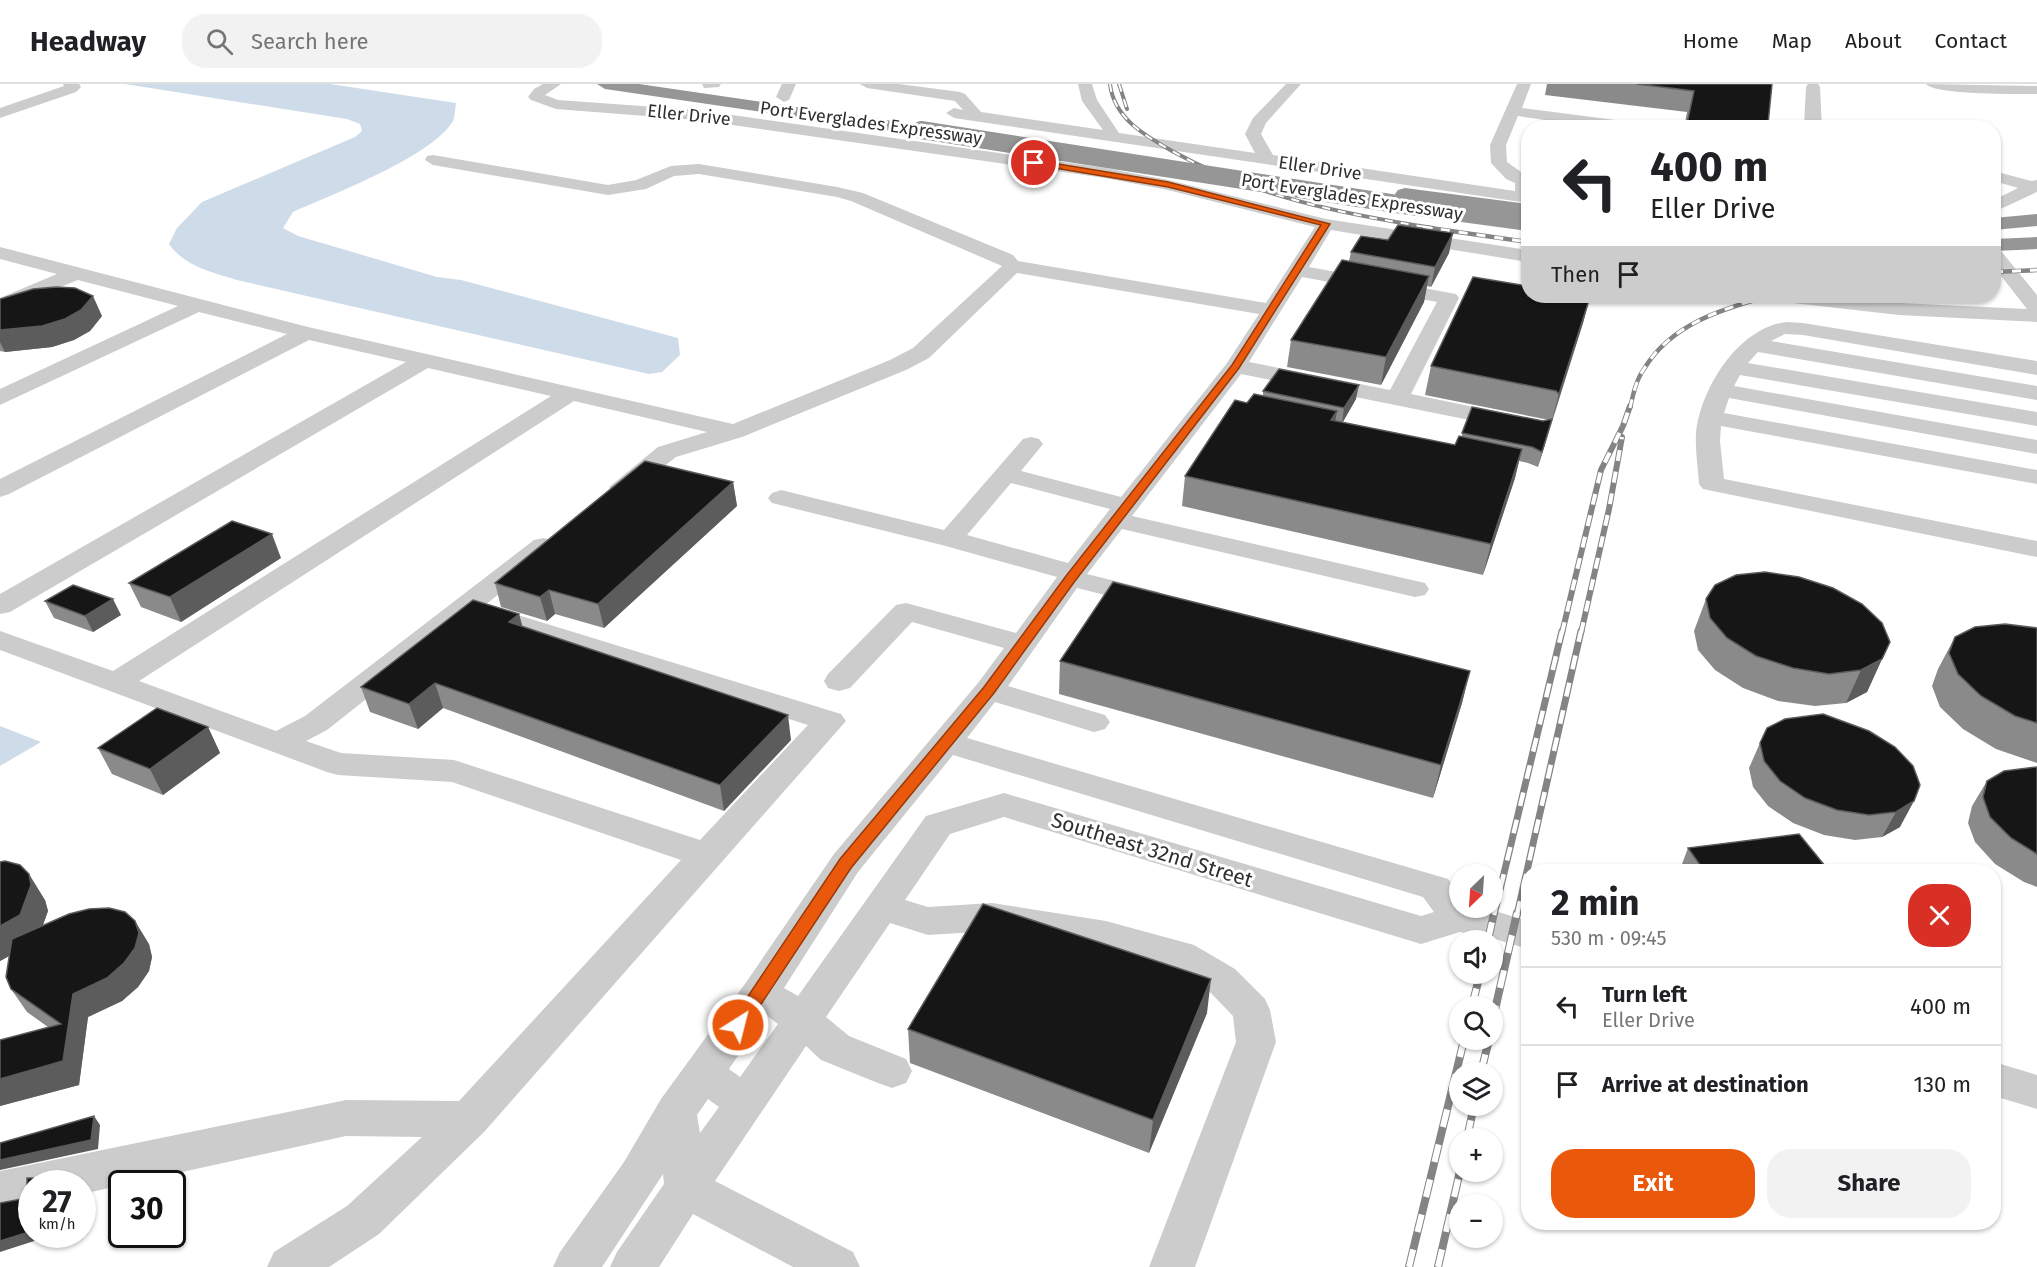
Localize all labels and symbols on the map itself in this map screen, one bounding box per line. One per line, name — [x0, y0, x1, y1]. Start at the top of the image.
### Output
street label: Port Everglades Expressway — [758, 97, 984, 150]
street label: Eller Drive — [646, 100, 732, 130]
pin — [1008, 137, 1059, 188]
street label: Eller Drive — [1277, 151, 1363, 185]
street label: Port Everglades Expressway — [1240, 169, 1465, 225]
street label: Southeast 32nd Street — [1048, 807, 1256, 893]
north arrow — [1449, 864, 1503, 918]
position arrow — [706, 993, 770, 1057]
speed limit sign: 30 — [108, 1170, 186, 1248]

